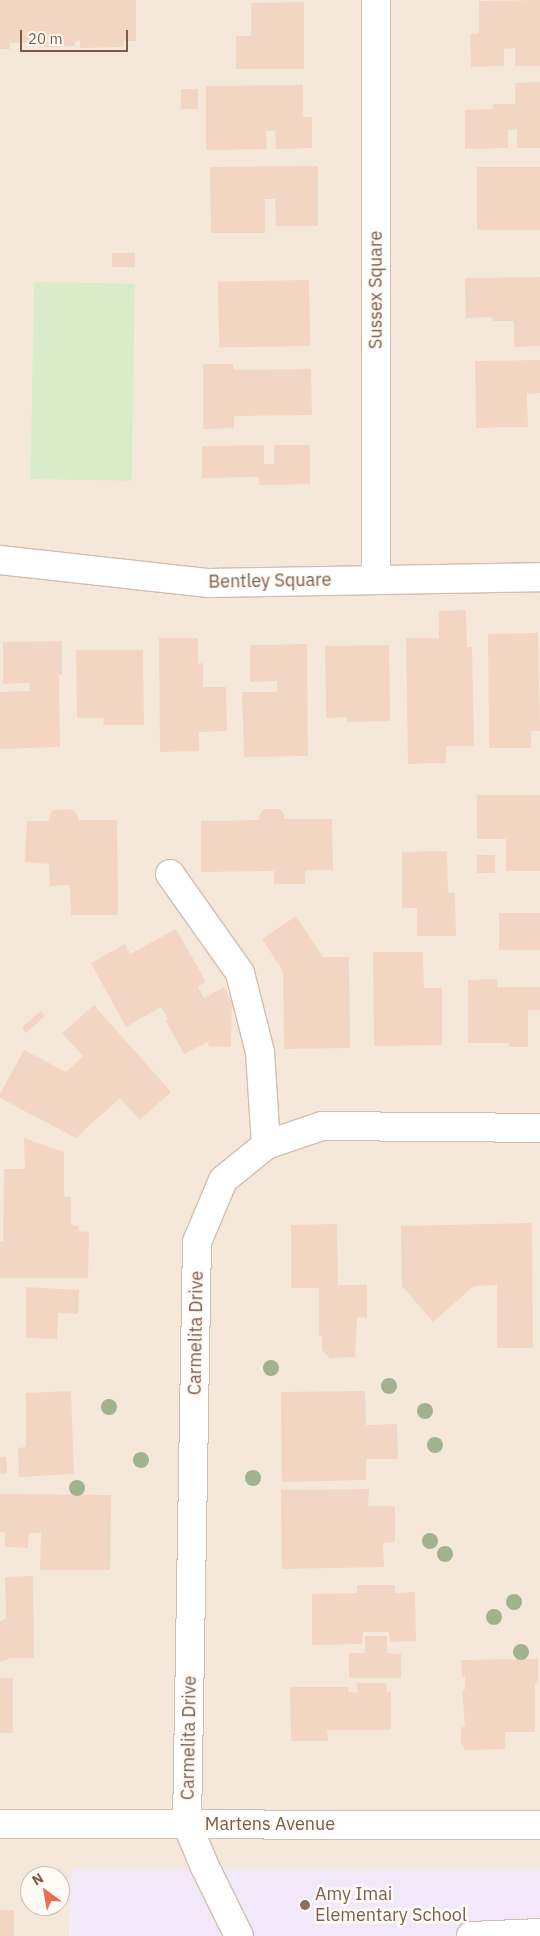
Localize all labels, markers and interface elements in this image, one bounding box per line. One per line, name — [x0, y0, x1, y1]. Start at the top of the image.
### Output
scale bar — [22, 20, 130, 52]
text: 20 m — [28, 29, 63, 48]
street label: Sussex Square — [365, 231, 387, 349]
street label: Bentley Square — [208, 569, 332, 593]
street label: Carmelita Drive — [184, 1271, 208, 1395]
street label: Carmelita Drive — [177, 1676, 201, 1800]
street label: Martens Avenue — [205, 1813, 335, 1835]
north arrow — [20, 1866, 70, 1916]
text: N — [29, 1869, 47, 1889]
place label: Amy Imai Elementary School — [315, 1884, 467, 1926]
marker: Amy Imai Elementary School — [299, 1899, 311, 1911]

